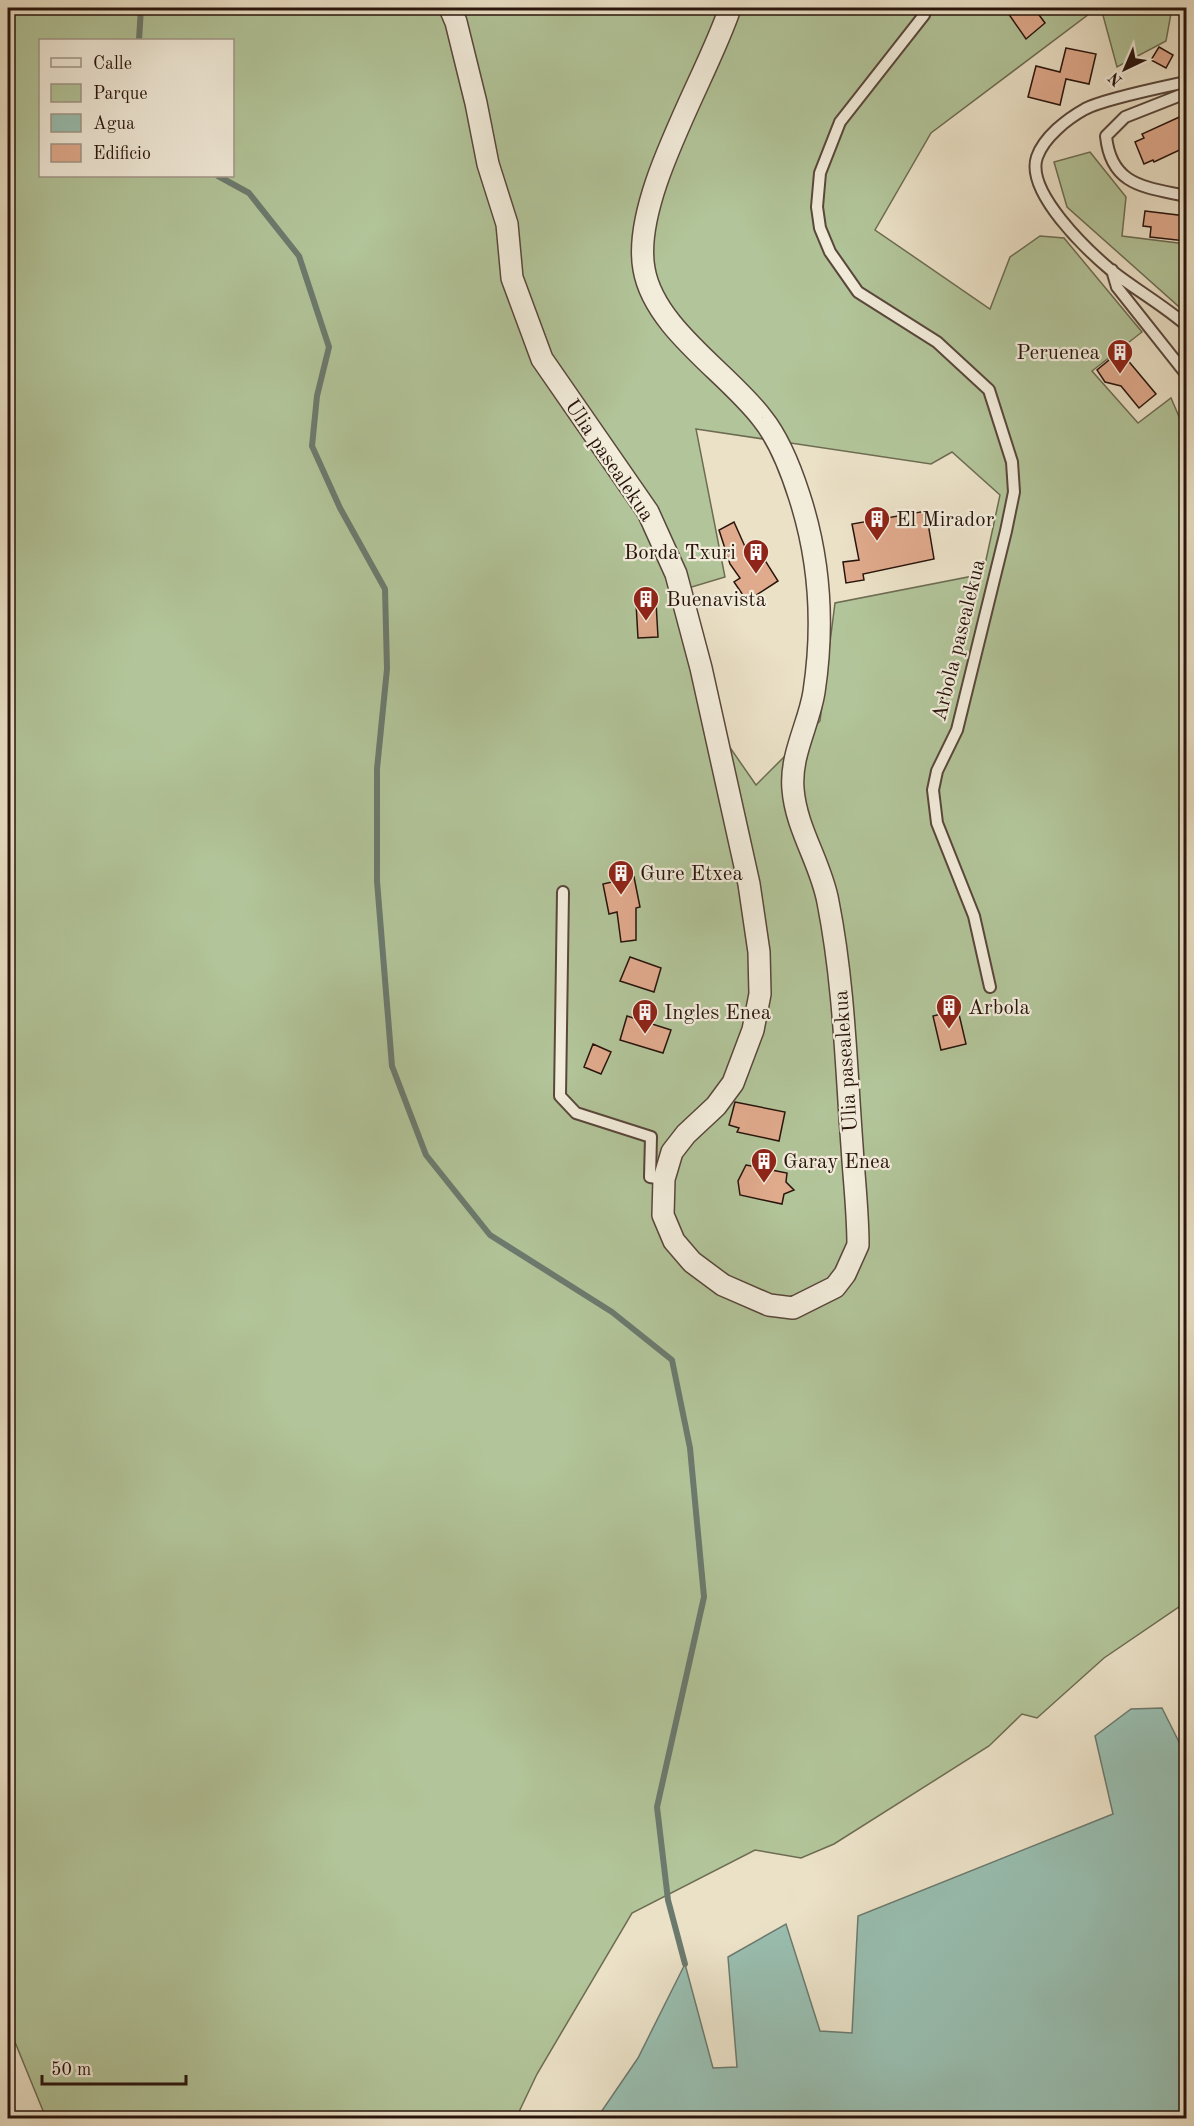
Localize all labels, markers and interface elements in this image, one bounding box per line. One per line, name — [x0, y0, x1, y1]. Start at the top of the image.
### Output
legend — [39, 39, 234, 177]
north arrow — [1095, 39, 1155, 99]
text: Calle — [93, 55, 132, 73]
text: N — [1105, 68, 1126, 88]
text: Parque — [93, 85, 148, 103]
text: Agua — [93, 115, 135, 133]
text: Edificio — [93, 145, 151, 163]
building icon: Peruenea — [1105, 337, 1135, 375]
place label: Peruenea — [1016, 343, 1100, 364]
street label: Ulia pasealekua — [560, 396, 657, 526]
building icon: El Mirador — [862, 504, 892, 542]
place label: El Mirador — [896, 510, 995, 531]
building icon: Borda Txuri — [741, 537, 771, 575]
place label: Borda Txuri — [624, 543, 736, 564]
street label: Arbola pasealekua — [929, 557, 990, 723]
building icon: Buenavista — [631, 584, 661, 622]
place label: Buenavista — [666, 590, 766, 611]
building icon: Gure Etxea — [606, 858, 636, 896]
place label: Gure Etxea — [640, 864, 743, 885]
street label: Ulia pasealekua — [831, 989, 862, 1133]
building icon: Arbola — [934, 992, 964, 1030]
building icon: Ingles Enea — [630, 997, 660, 1035]
place label: Arbola — [968, 998, 1030, 1019]
place label: Ingles Enea — [664, 1003, 771, 1024]
building icon: Garay Enea — [749, 1146, 779, 1184]
place label: Garay Enea — [783, 1152, 890, 1173]
scale bar — [42, 2048, 186, 2086]
text: 50 m — [51, 2061, 91, 2079]

